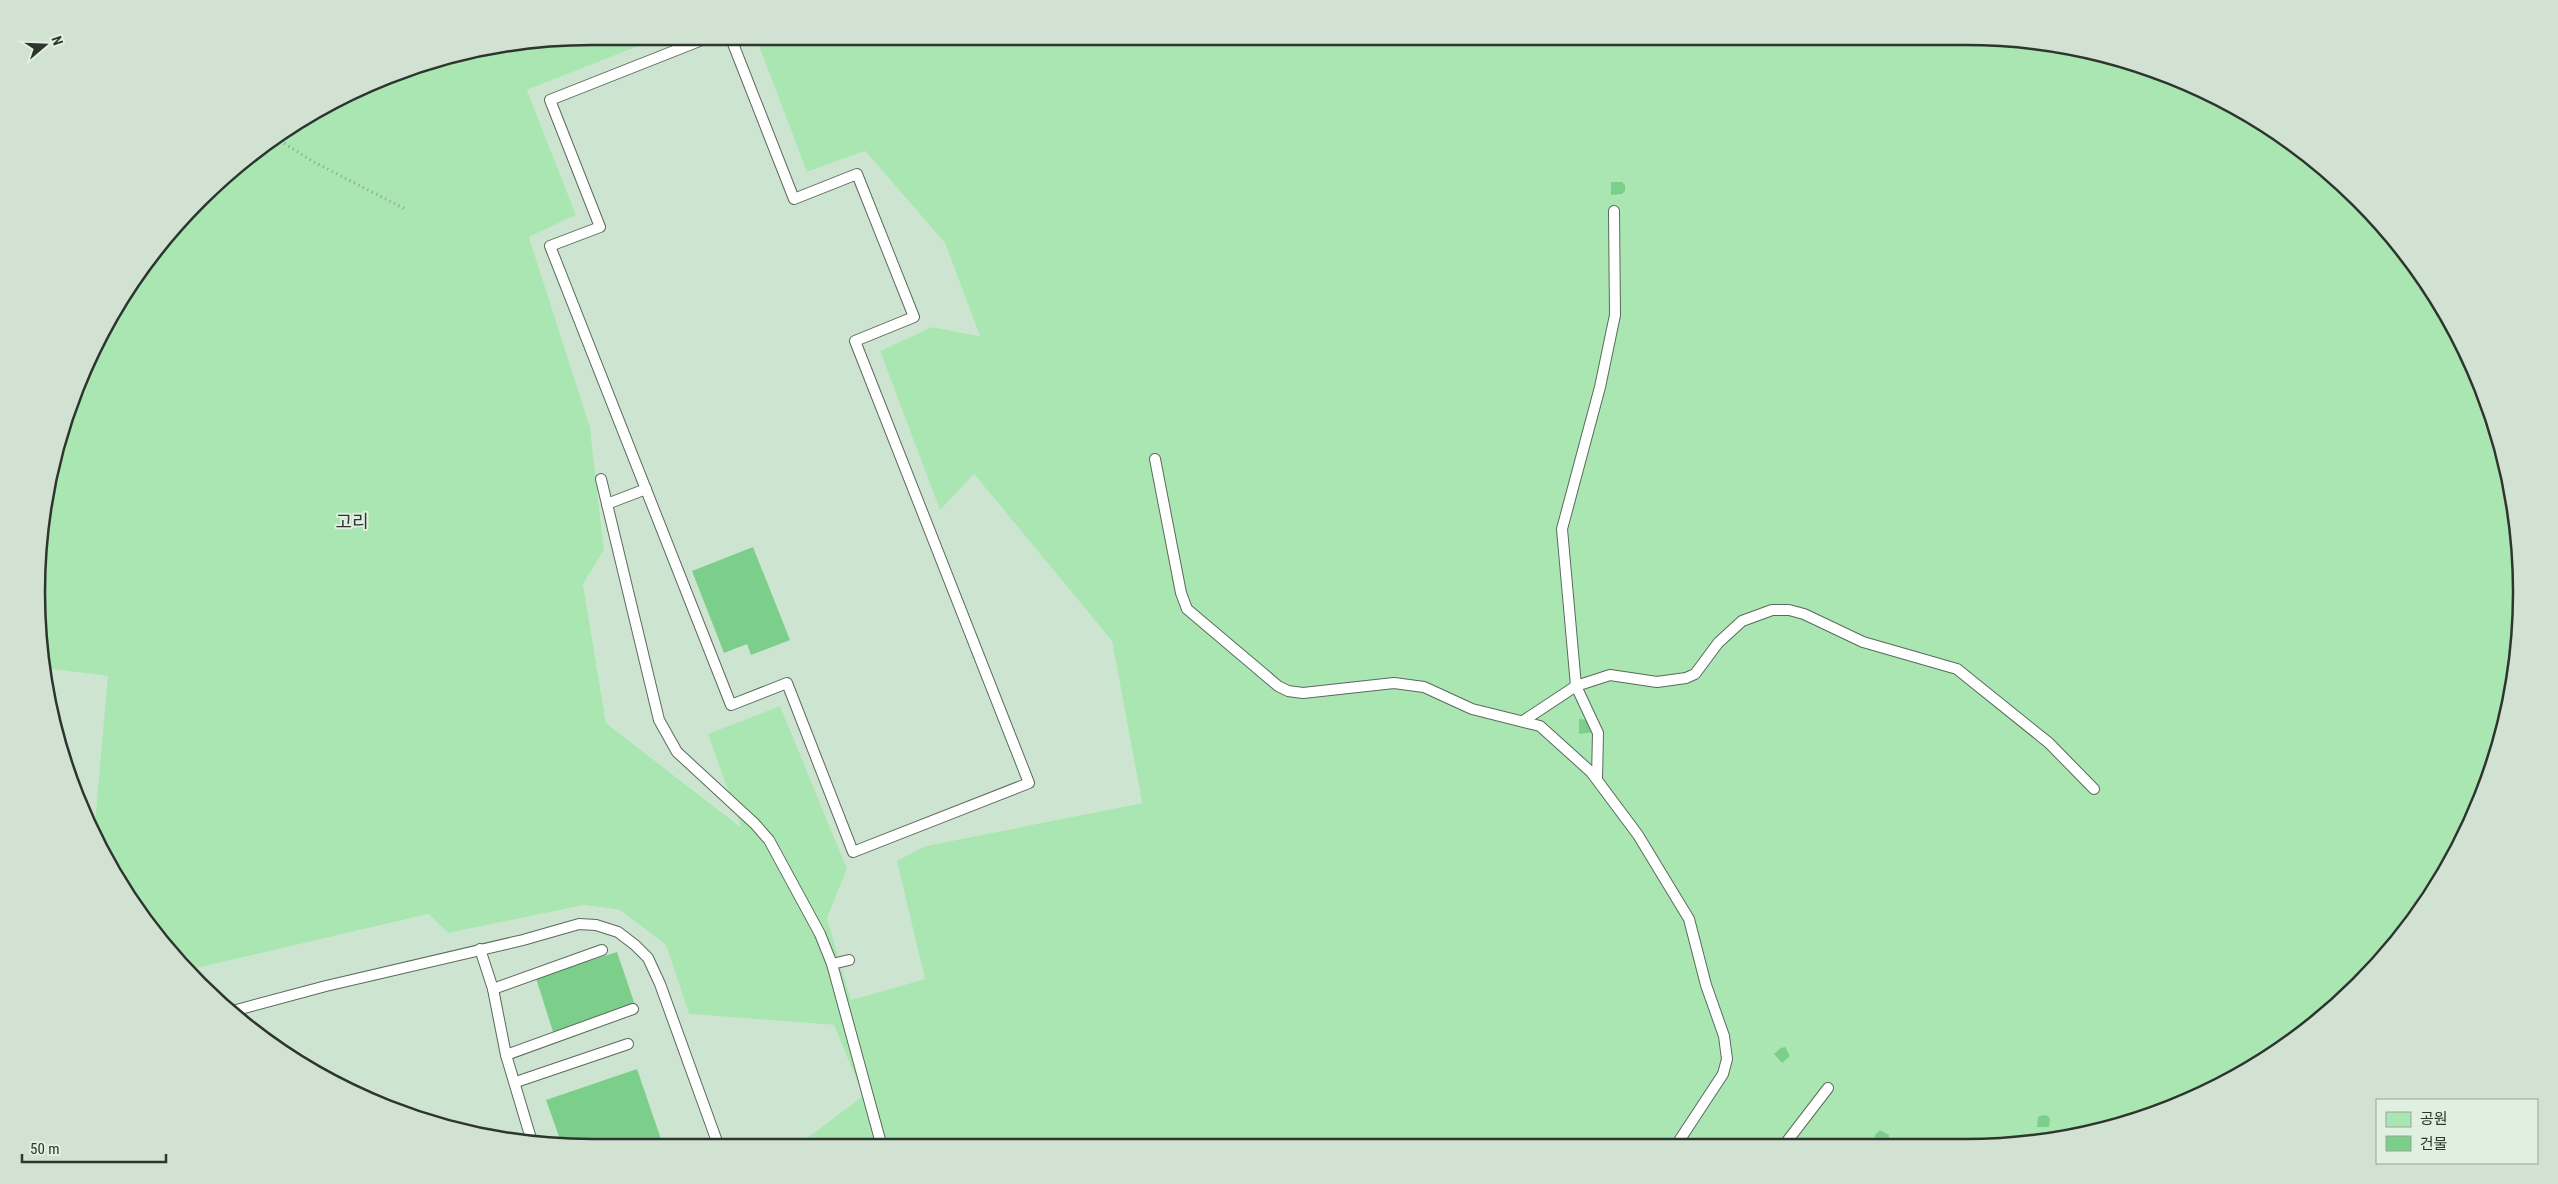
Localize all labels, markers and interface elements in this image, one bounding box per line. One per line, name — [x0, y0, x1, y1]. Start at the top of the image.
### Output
north arrow — [20, 20, 70, 70]
text: N — [48, 34, 66, 47]
district label: 고리 — [335, 511, 369, 532]
legend — [2376, 1099, 2538, 1164]
text: 공원 — [2420, 1110, 2448, 1128]
scale bar — [22, 1132, 166, 1164]
text: 건물 — [2420, 1135, 2448, 1153]
text: 50 m — [30, 1140, 60, 1158]

